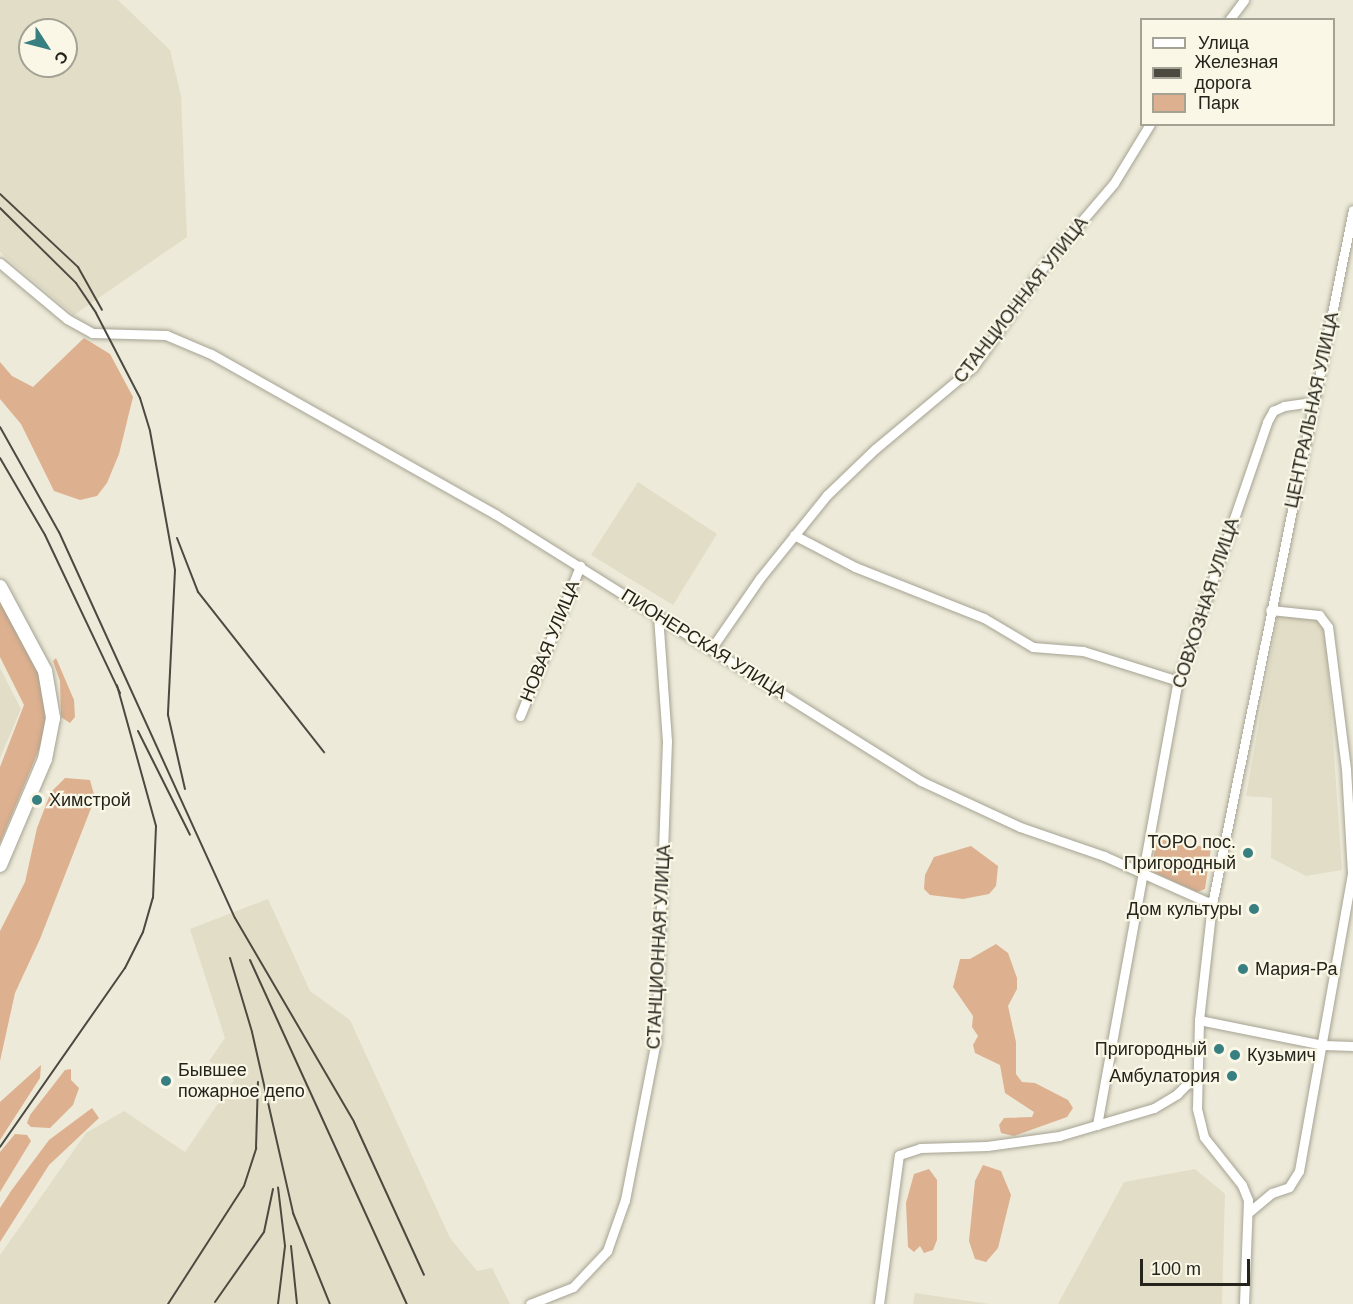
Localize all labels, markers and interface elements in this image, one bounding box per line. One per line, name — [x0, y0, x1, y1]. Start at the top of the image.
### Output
north arrow — [18, 18, 78, 78]
legend — [1140, 18, 1335, 126]
text: Улица — [1198, 33, 1249, 53]
text: С — [51, 48, 72, 67]
text: Железная дорога — [1194, 52, 1278, 93]
text: Парк — [1198, 93, 1239, 113]
street label: СТАНЦИОННАЯ УЛИЦА — [949, 213, 1093, 387]
street label: ЦЕНТРАЛЬНАЯ УЛИЦА — [1281, 310, 1343, 510]
street label: СОВХОЗНАЯ УЛИЦА — [1168, 515, 1244, 691]
street label: НОВАЯ УЛИЦА — [516, 577, 584, 705]
street label: ПИОНЕРСКАЯ УЛИЦА — [617, 584, 791, 704]
place label: Химстрой — [49, 789, 131, 811]
marker: Химстрой — [30, 793, 44, 807]
place label: ТОРО пос. Пригородный — [1124, 832, 1236, 874]
street label: СТАНЦИОННАЯ УЛИЦА — [643, 844, 675, 1050]
marker: ТОРО пос. Пригородный — [1241, 846, 1255, 860]
place label: Дом культуры — [1127, 898, 1242, 920]
marker: Дом культуры — [1247, 902, 1261, 916]
place label: Мария-Ра — [1255, 958, 1337, 980]
marker: Мария-Ра — [1236, 962, 1250, 976]
place label: Пригородный — [1095, 1038, 1207, 1060]
marker: Пригородный — [1212, 1042, 1226, 1056]
place label: Кузьмич — [1247, 1044, 1316, 1066]
marker: Кузьмич — [1228, 1048, 1242, 1062]
place label: Бывшее пожарное депо — [178, 1060, 305, 1102]
place label: Амбулатория — [1109, 1065, 1220, 1087]
marker: Амбулатория — [1225, 1069, 1239, 1083]
marker: Бывшее пожарное депо — [159, 1074, 173, 1088]
scale bar — [1143, 1247, 1252, 1285]
text: 100 m — [1151, 1259, 1201, 1279]

